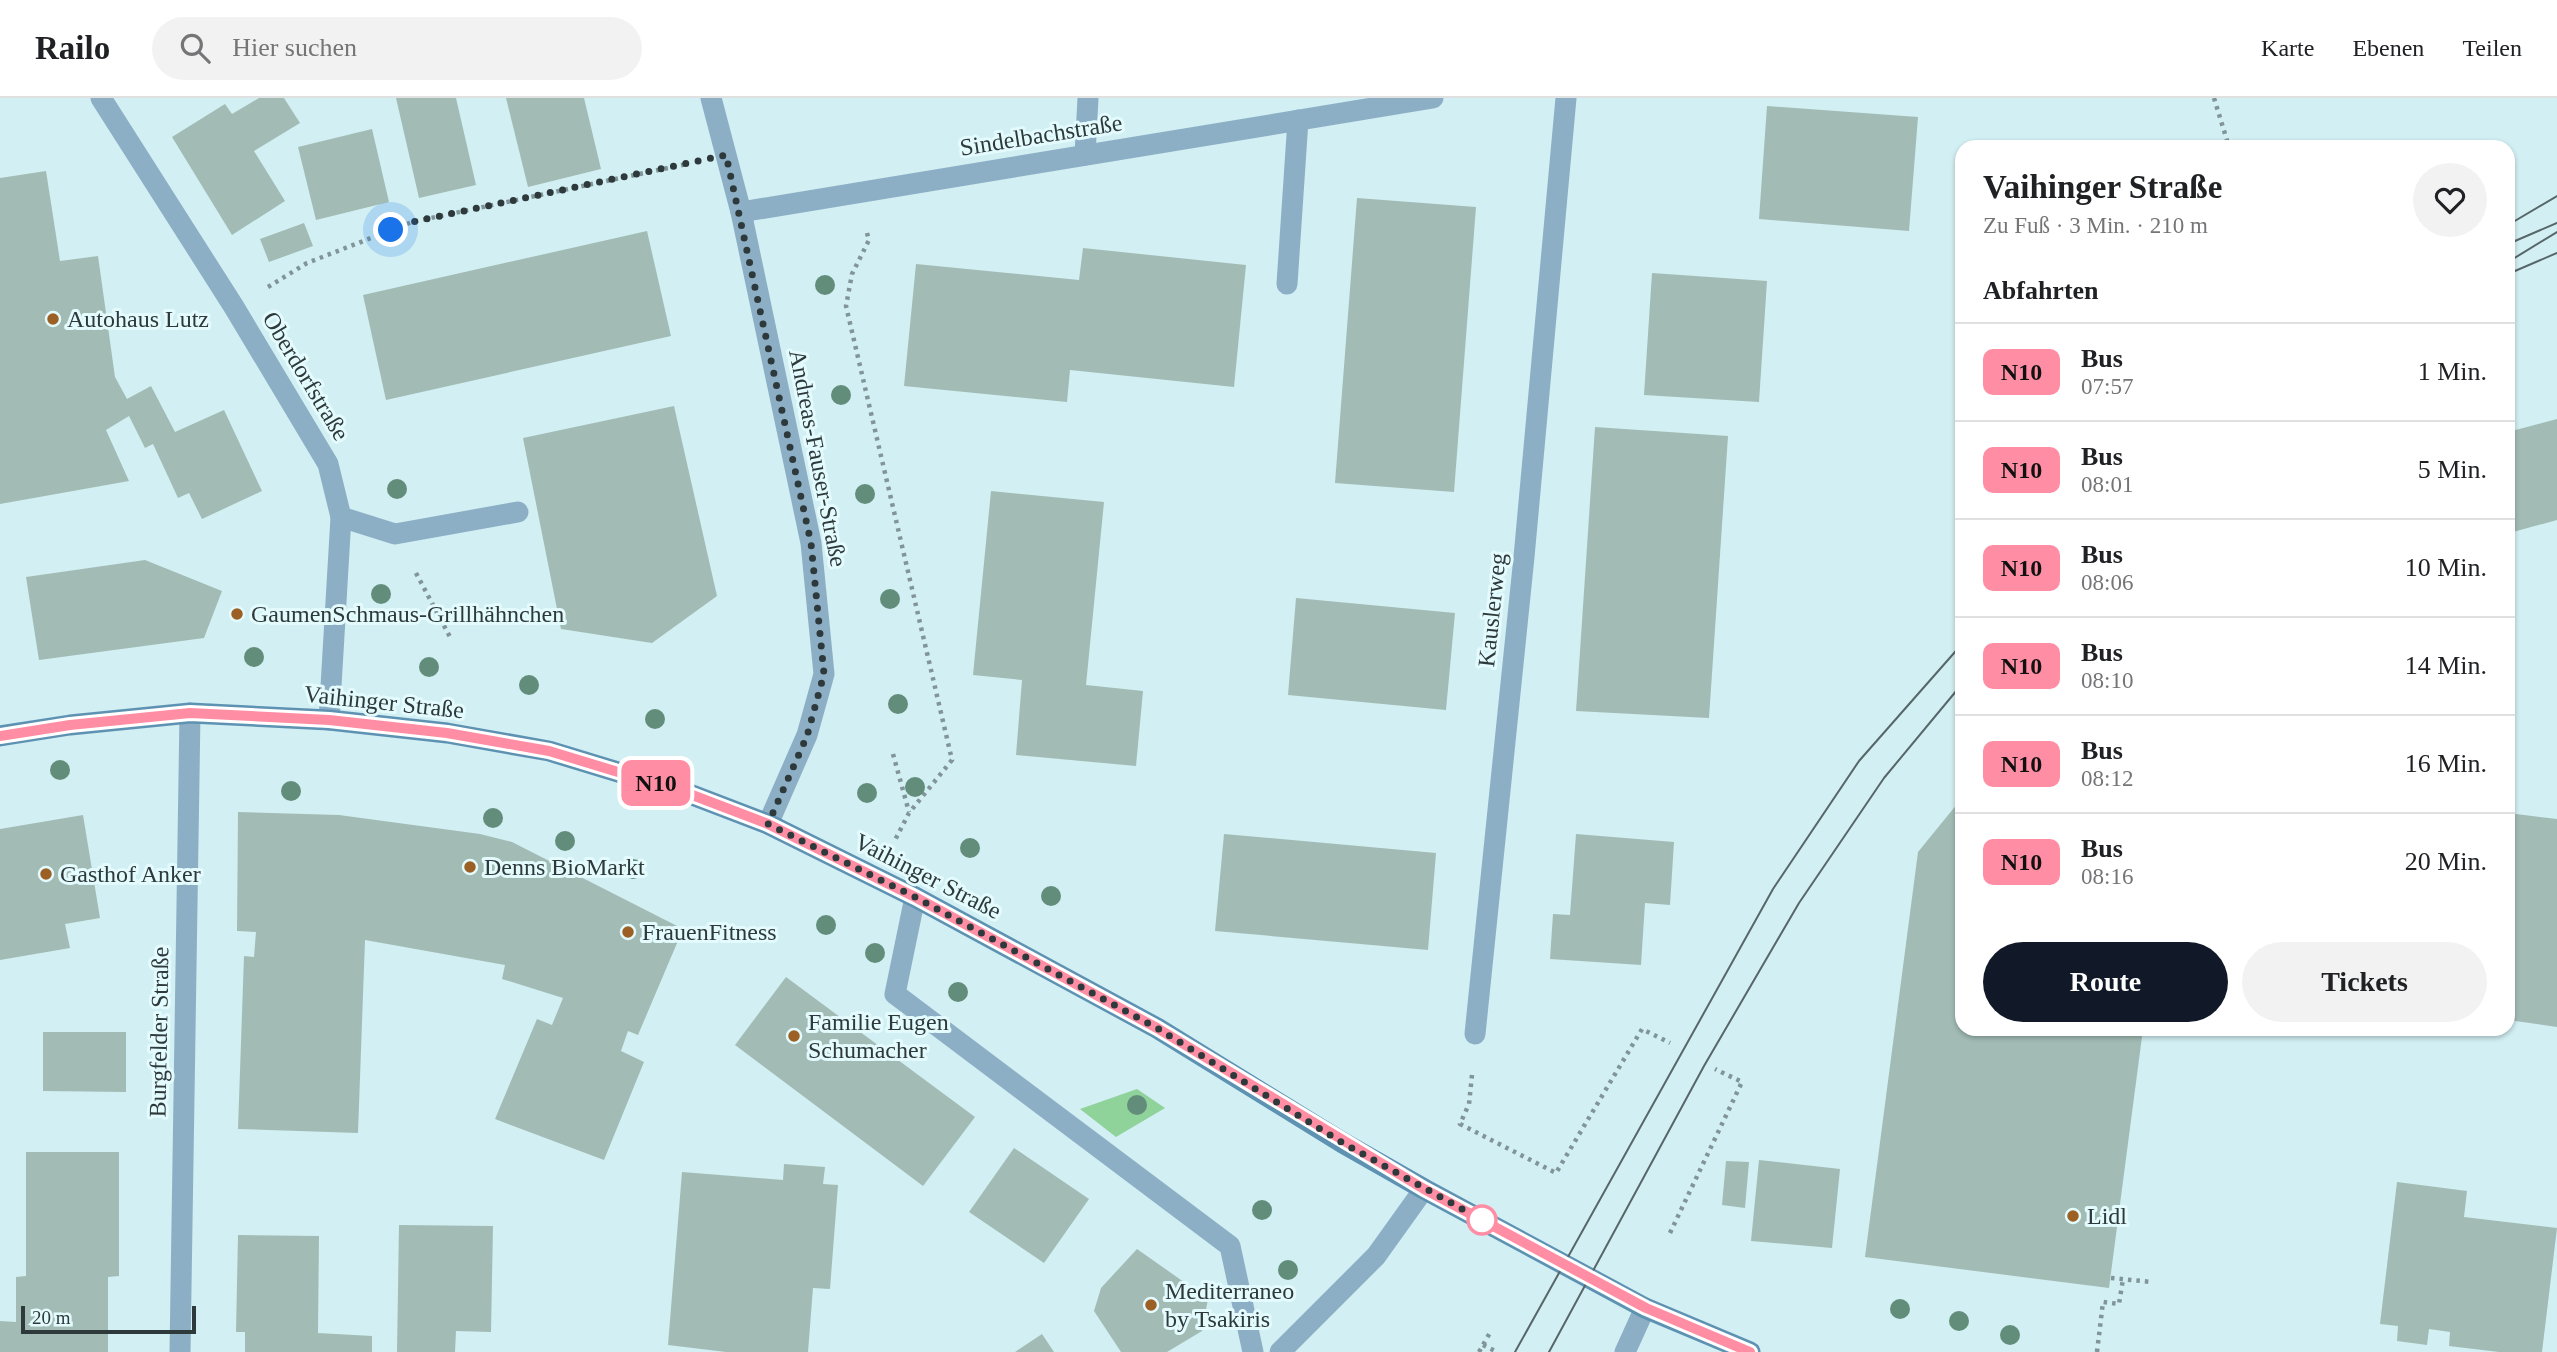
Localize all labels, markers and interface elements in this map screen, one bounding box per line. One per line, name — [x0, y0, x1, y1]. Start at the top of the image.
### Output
search box — [152, 17, 642, 80]
icon: search — [176, 29, 214, 67]
text: Railo — [35, 30, 110, 66]
text: Hier suchen — [232, 33, 357, 62]
text: Karte — [2261, 35, 2314, 61]
text: Ebenen — [2352, 35, 2424, 61]
text: Teilen — [2462, 35, 2522, 61]
street label: Sindelbachstraße — [958, 109, 1124, 161]
button: heart — [2413, 163, 2487, 237]
text: Vaihinger Straße — [1983, 169, 2222, 205]
your location — [373, 212, 408, 247]
text: Zu Fuß · 3 Min. · 210 m — [1983, 213, 2208, 238]
text: Abfahrten — [1983, 276, 2099, 305]
place label: Autohaus Lutz — [67, 306, 209, 332]
street label: Oberdorfstraße — [257, 307, 355, 445]
marker: Autohaus Lutz — [45, 311, 61, 327]
text: Bus — [2081, 344, 2123, 373]
street label: Andreas-Fauser-Straße — [784, 347, 852, 569]
text: 1 Min. — [2418, 357, 2487, 386]
text: N10 — [2001, 359, 2042, 385]
text: 07:57 — [2081, 374, 2133, 399]
text: Bus — [2081, 442, 2123, 471]
text: 5 Min. — [2418, 455, 2487, 484]
text: N10 — [2001, 457, 2042, 483]
text: 08:01 — [2081, 472, 2133, 497]
text: Bus — [2081, 540, 2123, 569]
street label: Kauslerweg — [1473, 552, 1511, 668]
text: 10 Min. — [2405, 553, 2487, 582]
text: N10 — [2001, 555, 2042, 581]
text: 08:06 — [2081, 570, 2133, 595]
place label: GaumenSchmaus-Grillhähnchen — [251, 601, 564, 627]
marker: GaumenSchmaus-Grillhähnchen — [229, 606, 245, 622]
text: Bus — [2081, 638, 2123, 667]
text: 14 Min. — [2405, 651, 2487, 680]
text: N10 — [2001, 653, 2042, 679]
text: 08:10 — [2081, 668, 2133, 693]
street label: Vaihinger Straße — [303, 681, 465, 723]
text: Bus — [2081, 736, 2123, 765]
text: 16 Min. — [2405, 749, 2487, 778]
text: N10 — [2001, 751, 2042, 777]
line badge: N10 — [616, 760, 696, 806]
text: 08:12 — [2081, 766, 2133, 791]
text: N10 — [635, 770, 677, 796]
street label: Vaihinger Straße — [851, 828, 1005, 924]
text: Bus — [2081, 834, 2123, 863]
text: 20 Min. — [2405, 847, 2487, 876]
text: N10 — [2001, 849, 2042, 875]
place label: Denns BioMarkt — [484, 854, 645, 880]
marker: Denns BioMarkt — [462, 859, 478, 875]
place label: Gasthof Anker — [60, 861, 201, 887]
text: 08:16 — [2081, 864, 2133, 889]
marker: Gasthof Anker — [38, 866, 54, 882]
place label: FrauenFitness — [642, 919, 777, 945]
marker: FrauenFitness — [620, 924, 636, 940]
button: Route — [1983, 942, 2228, 1022]
button: Tickets — [2242, 942, 2487, 1022]
street label: Burgfelder Straße — [145, 946, 173, 1118]
place label: Familie Eugen Schumacher — [808, 1009, 949, 1063]
marker: Familie Eugen Schumacher — [786, 1028, 802, 1044]
place label: Lidl — [2087, 1203, 2127, 1229]
unlabelled marker — [1467, 1205, 1497, 1235]
marker: Lidl — [2065, 1208, 2081, 1224]
place label: Mediterraneo by Tsakiris — [1165, 1278, 1294, 1332]
marker: Mediterraneo by Tsakiris — [1143, 1297, 1159, 1313]
scale bar — [21, 1303, 196, 1335]
text: 20 m — [32, 1307, 71, 1328]

